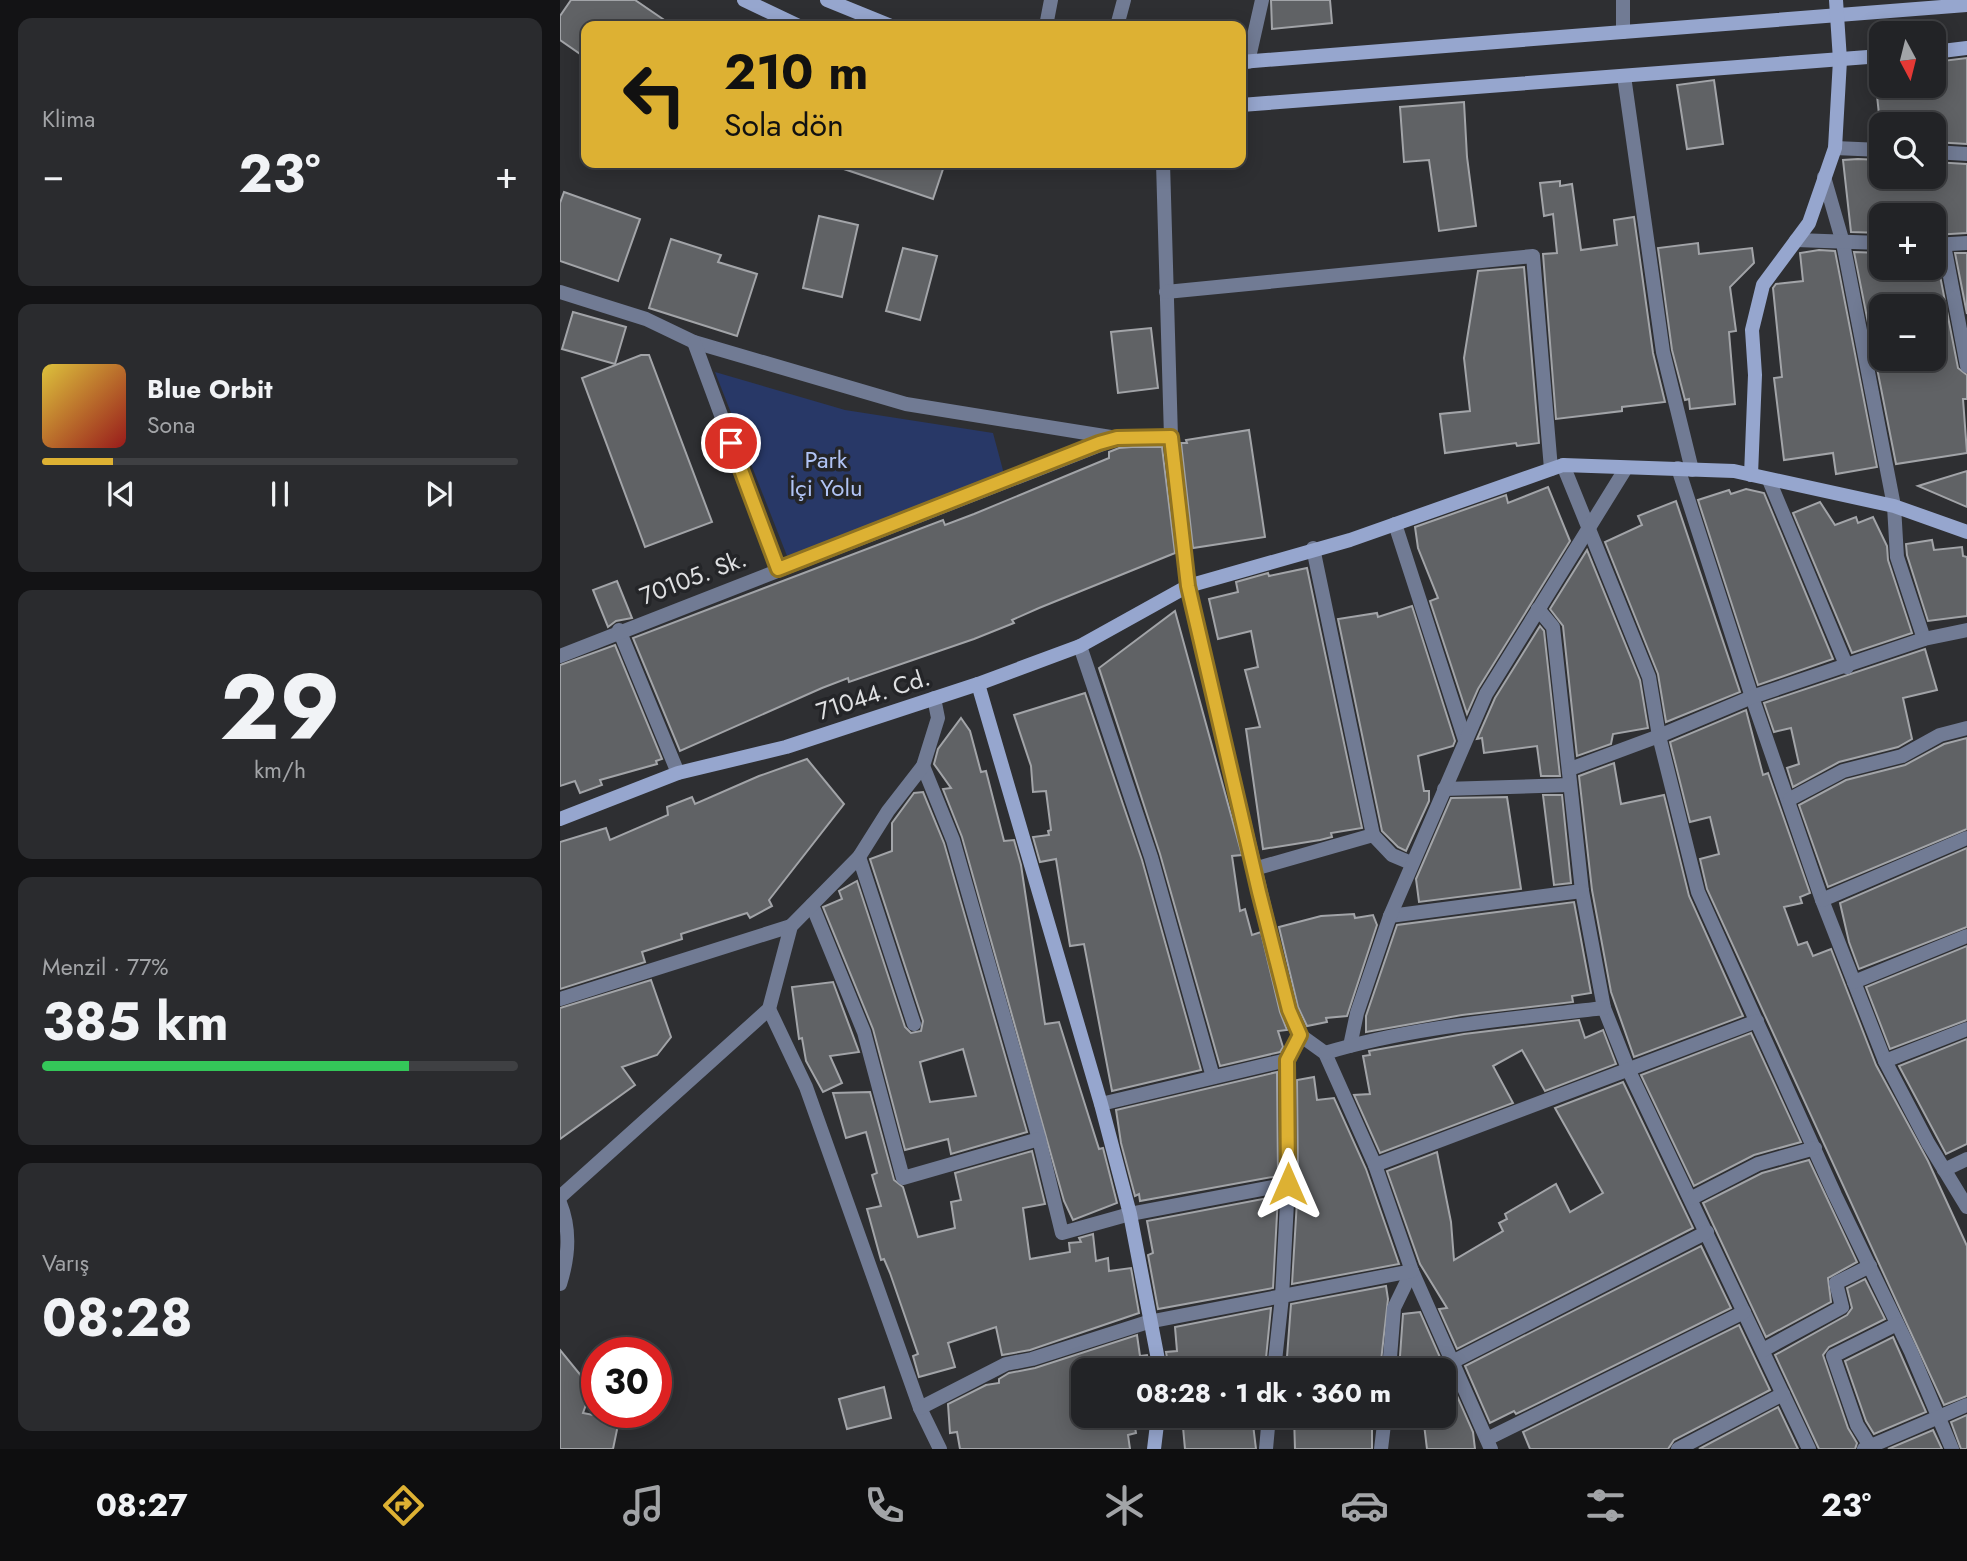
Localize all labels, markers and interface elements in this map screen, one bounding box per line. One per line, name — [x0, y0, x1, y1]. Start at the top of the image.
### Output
north arrow — [1869, 21, 1946, 98]
map controls — [1869, 21, 1946, 371]
text: 210 m — [724, 37, 868, 107]
icon: left — [609, 49, 700, 140]
text: Klima — [42, 102, 95, 136]
text: Sola dön — [724, 102, 844, 148]
button: search — [1869, 112, 1946, 189]
text: 23° — [239, 136, 320, 212]
text: − — [42, 147, 64, 202]
text: + — [495, 147, 518, 202]
button: + — [1869, 203, 1946, 280]
button: − — [1869, 294, 1946, 371]
text: Blue Orbit — [147, 370, 272, 408]
text: Sona — [147, 408, 195, 442]
pin — [701, 413, 761, 473]
icon: arrive — [712, 424, 750, 462]
park label: Park İçi Yolu — [789, 442, 863, 505]
icon: previous — [102, 475, 140, 513]
icon: pause — [261, 475, 299, 513]
icon: next — [420, 475, 458, 513]
street label: 70105. Sk. — [635, 541, 751, 613]
text: 29 — [220, 642, 340, 773]
street label: 71044. Cd. — [812, 659, 934, 729]
text: km/h — [254, 753, 306, 787]
text: Menzil · 77% — [42, 950, 169, 984]
text: 385 km — [42, 984, 229, 1060]
position arrow — [1251, 1147, 1325, 1221]
text: Varış — [42, 1246, 89, 1280]
text: 08:28 — [42, 1280, 193, 1356]
speed limit sign: 30 — [581, 1337, 672, 1428]
text: 08:28 · 1 dk · 360 m — [1136, 1374, 1391, 1412]
icon: directions — [379, 1481, 428, 1530]
icon: music — [619, 1481, 668, 1530]
icon: phone — [860, 1481, 909, 1530]
icon: climate — [1100, 1481, 1149, 1530]
icon: car — [1340, 1481, 1389, 1530]
icon: filters — [1581, 1481, 1630, 1530]
text: 08:27 — [96, 1482, 188, 1528]
text: 23° — [1821, 1482, 1871, 1528]

